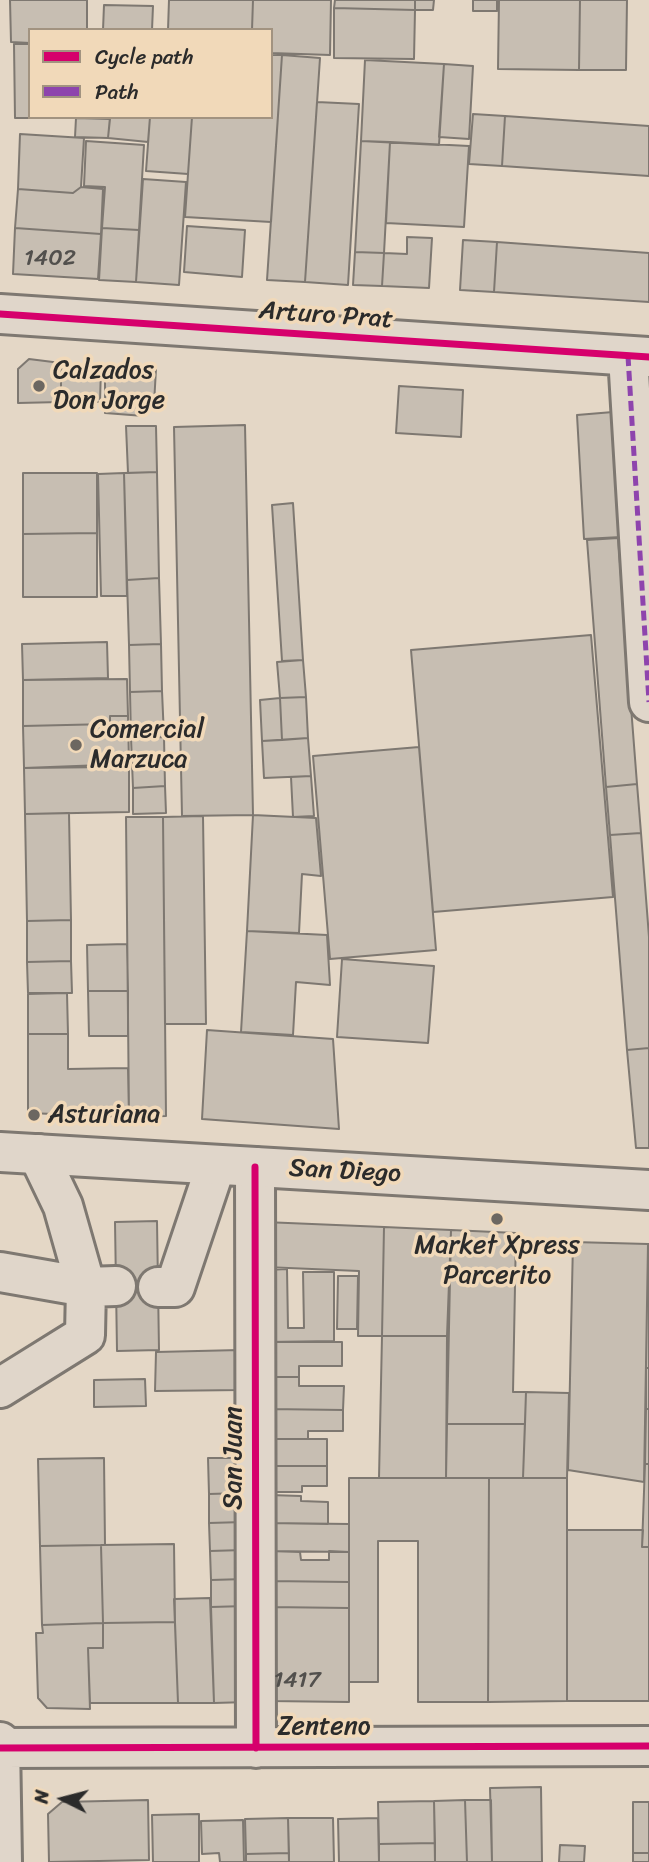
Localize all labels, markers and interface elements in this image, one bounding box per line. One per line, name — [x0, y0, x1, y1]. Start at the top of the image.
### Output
legend — [28, 28, 273, 119]
text: Cycle path — [95, 38, 194, 76]
text: Path — [95, 73, 138, 111]
house number: 1402 — [24, 245, 76, 273]
street label: Arturo Prat — [258, 296, 394, 336]
place label: Calzados Don Jorge — [53, 355, 165, 416]
marker: Calzados Don Jorge — [31, 378, 47, 394]
place label: Comercial Marzuca — [90, 714, 204, 776]
marker: Comercial Marzuca — [68, 737, 84, 753]
place label: Asturiana — [48, 1099, 160, 1131]
marker: Asturiana — [26, 1107, 42, 1123]
street label: San Diego — [288, 1153, 402, 1191]
marker: Market Xpress Parcerito — [489, 1211, 505, 1227]
place label: Market Xpress Parcerito — [414, 1230, 580, 1292]
street label: San Juan — [218, 1406, 250, 1510]
house number: 1417 — [273, 1667, 321, 1695]
street label: Zenteno — [277, 1711, 371, 1743]
north arrow — [28, 1764, 98, 1834]
text: N — [25, 1788, 59, 1805]

